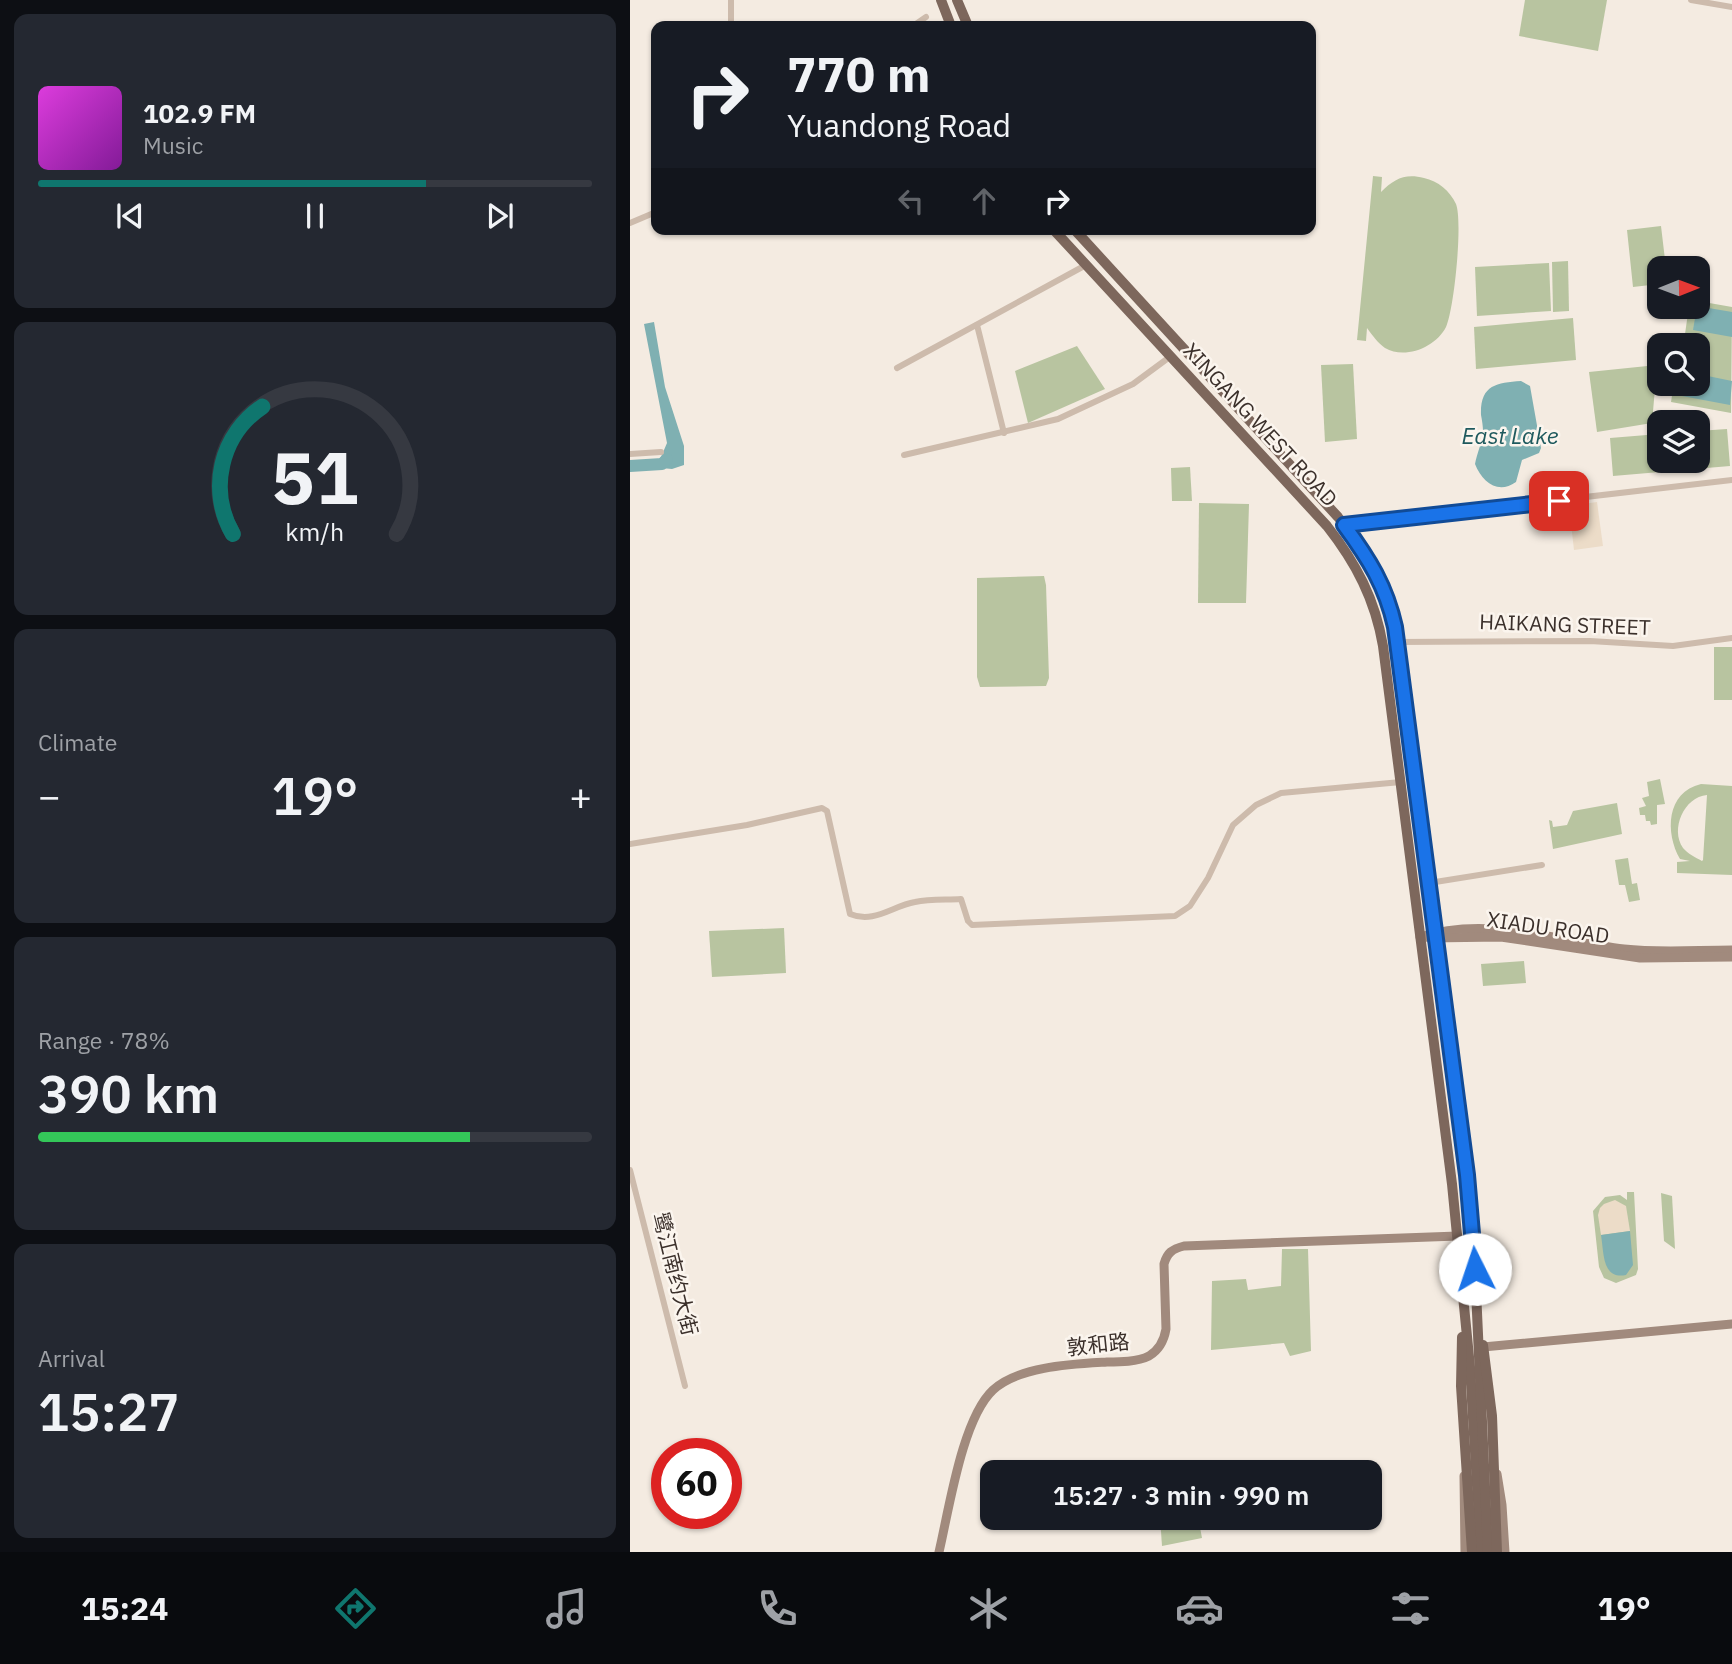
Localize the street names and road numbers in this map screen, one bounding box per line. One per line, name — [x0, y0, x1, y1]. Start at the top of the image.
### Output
street label: XINGANG WEST ROAD — [1178, 337, 1344, 512]
street label: HAIKANG STREET — [1479, 607, 1651, 641]
street label: XIADU ROAD — [1485, 905, 1611, 949]
street label: 鹭江南约大街 — [647, 1209, 705, 1338]
street label: 敦和路 — [1065, 1327, 1131, 1361]

